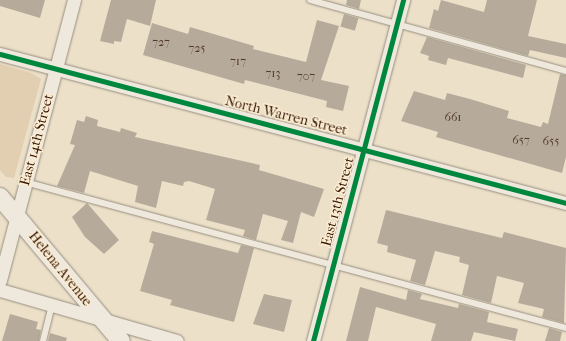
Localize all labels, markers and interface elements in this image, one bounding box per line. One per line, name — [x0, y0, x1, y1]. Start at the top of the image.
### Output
house number: 727 — [152, 36, 170, 50]
house number: 725 — [188, 42, 206, 56]
house number: 717 — [230, 55, 246, 69]
house number: 713 — [266, 67, 280, 81]
house number: 707 — [297, 70, 315, 84]
street label: East 14th Street — [17, 92, 57, 188]
street label: North Warren Street — [223, 93, 349, 139]
house number: 661 — [444, 111, 462, 125]
house number: 657 — [512, 134, 530, 148]
house number: 655 — [543, 135, 559, 149]
street label: East 13th Street — [318, 156, 358, 248]
street label: Helena Avenue — [25, 228, 95, 310]

